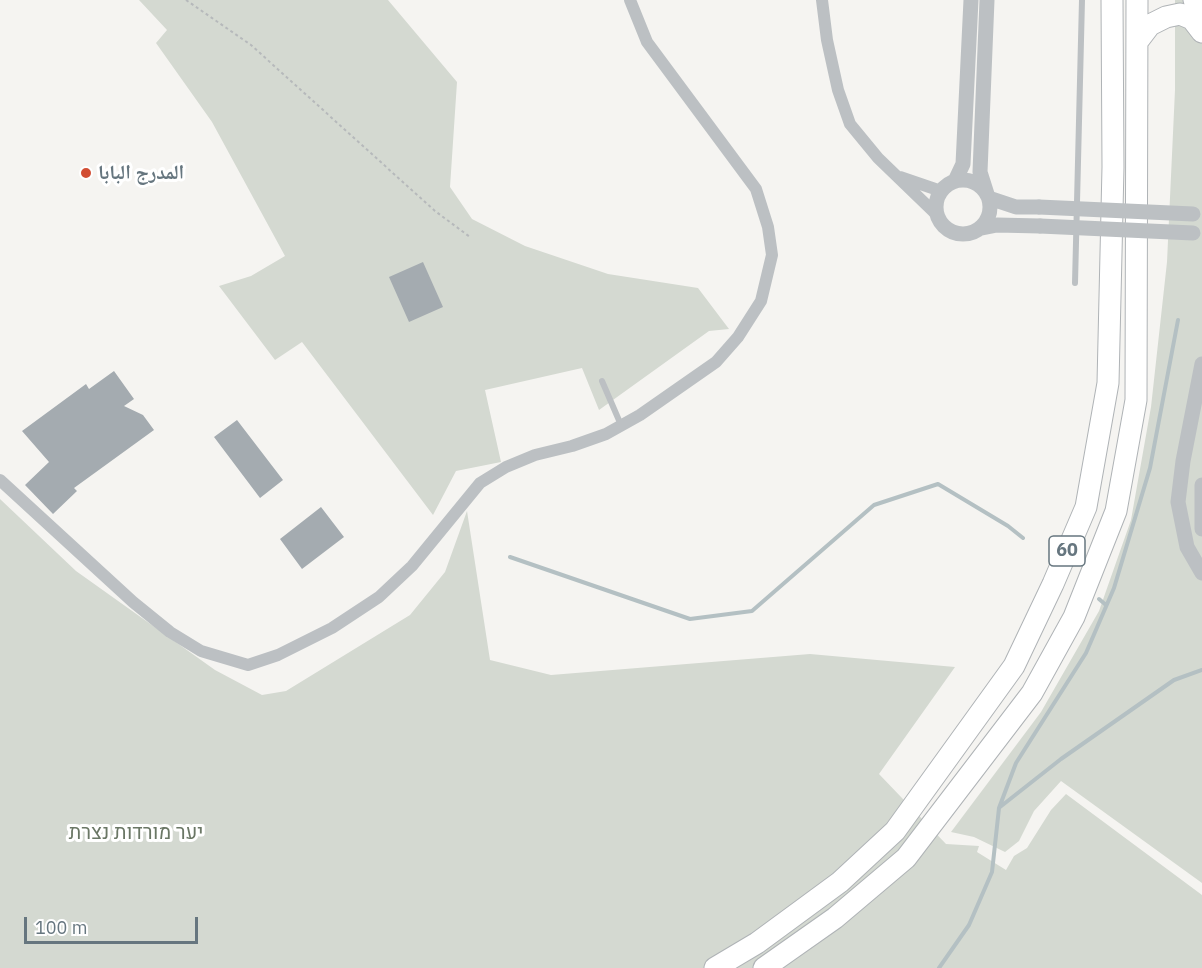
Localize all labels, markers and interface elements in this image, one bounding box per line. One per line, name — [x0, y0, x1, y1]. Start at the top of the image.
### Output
place label: المدرج البابا — [98, 161, 184, 185]
marker: المدرج البابا — [79, 166, 93, 180]
road number: 60 — [1049, 536, 1085, 566]
park label: יער מורדות נצרת — [69, 821, 203, 845]
scale bar — [27, 905, 201, 943]
text: 100 m — [35, 916, 87, 939]

